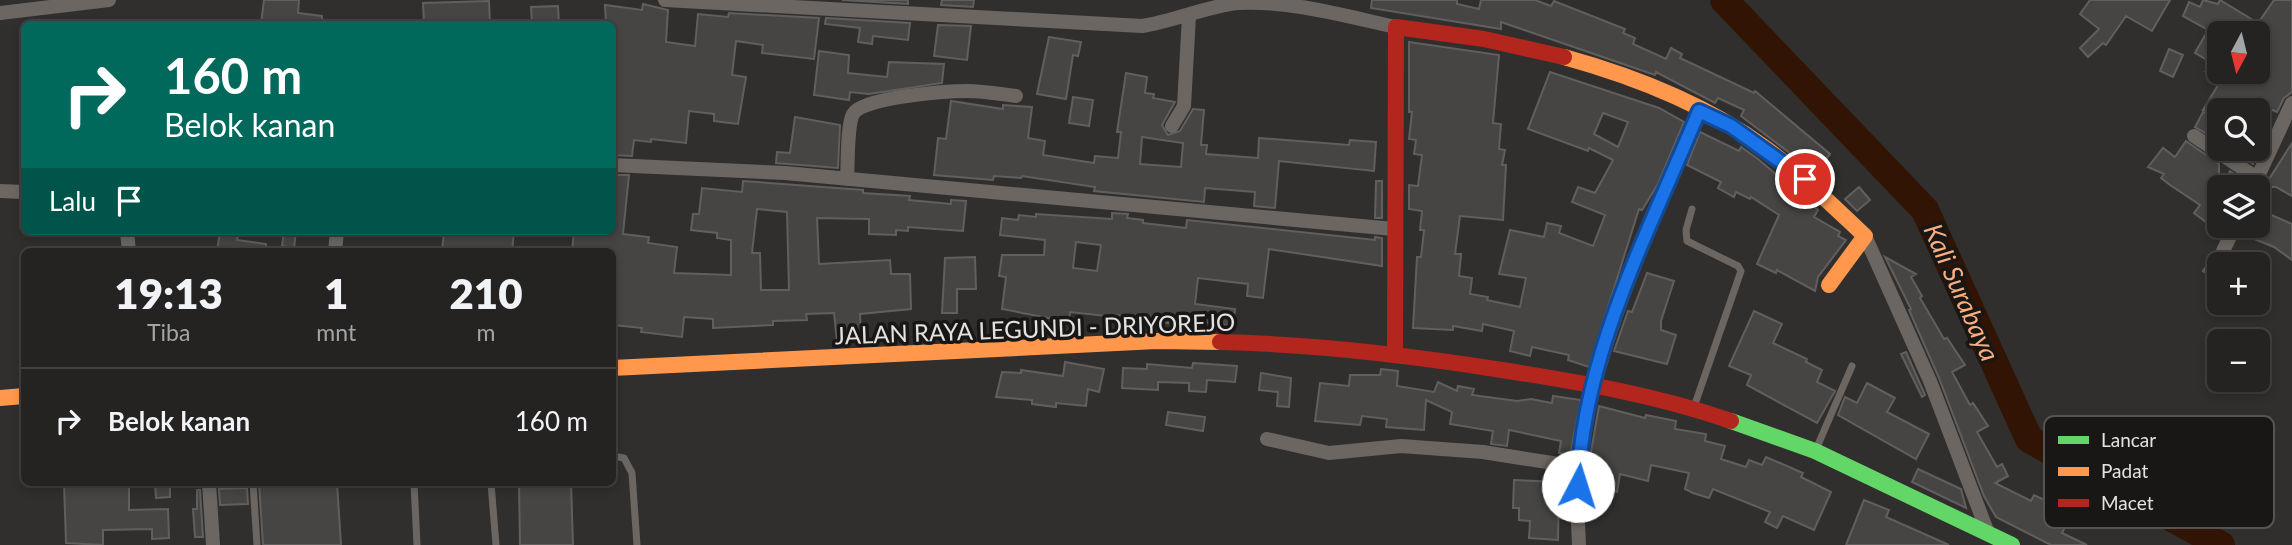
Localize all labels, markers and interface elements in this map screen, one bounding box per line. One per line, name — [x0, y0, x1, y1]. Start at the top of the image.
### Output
north arrow — [2207, 21, 2270, 84]
map controls — [2207, 21, 2270, 392]
text: 160 m — [164, 46, 302, 104]
icon: right — [49, 49, 140, 140]
button: search — [2207, 98, 2270, 161]
text: Belok kanan — [164, 105, 335, 144]
pin — [1775, 149, 1835, 209]
icon: arrive — [1786, 160, 1824, 198]
button: layers — [2207, 175, 2270, 238]
icon: arrive — [110, 182, 148, 220]
text: Lalu — [49, 185, 96, 217]
water label: Kali Surabaya — [1917, 218, 2007, 366]
button: + — [2207, 252, 2270, 315]
text: 19:13 — [114, 268, 223, 318]
text: 1 — [324, 268, 348, 318]
text: 210 — [450, 268, 523, 318]
street label: JALAN RAYA LEGUNDI - DRIYOREJO — [834, 307, 1236, 349]
text: Tiba — [147, 318, 190, 346]
text: mnt — [316, 318, 356, 346]
text: m — [477, 318, 496, 346]
button: − — [2207, 329, 2270, 392]
icon: right — [49, 402, 87, 440]
text: Belok kanan — [108, 405, 250, 437]
text: 160 m — [515, 405, 588, 437]
legend — [2044, 416, 2274, 528]
text: Lancar — [2101, 428, 2156, 451]
position arrow — [1541, 449, 1615, 523]
text: Padat — [2101, 459, 2149, 482]
text: Macet — [2101, 491, 2154, 514]

